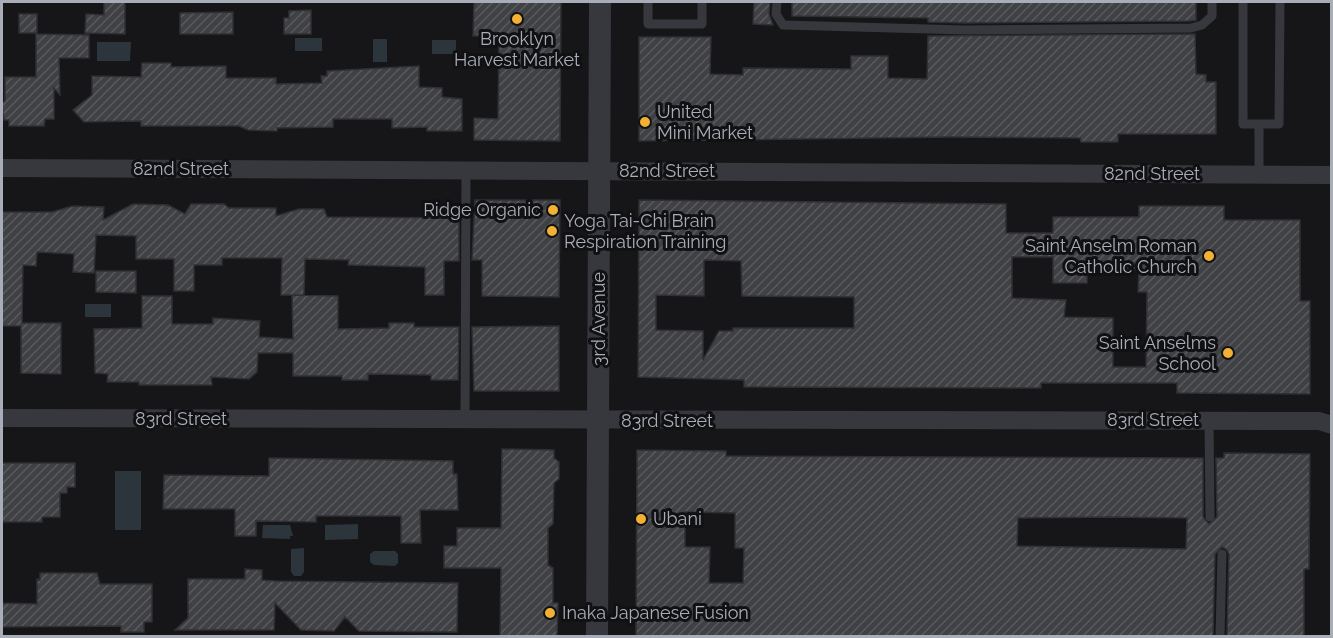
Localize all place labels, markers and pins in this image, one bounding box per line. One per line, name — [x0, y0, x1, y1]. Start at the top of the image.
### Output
marker: Brooklyn Harvest Market — [510, 12, 524, 26]
place label: Brooklyn Harvest Market — [454, 28, 580, 70]
place label: United Mini Market — [657, 101, 753, 143]
marker: United Mini Market — [638, 115, 652, 129]
place label: Ridge Organic — [423, 199, 541, 220]
marker: Ridge Organic — [546, 203, 560, 217]
place label: Yoga Tai-Chi Brain Respiration Training — [564, 210, 726, 252]
marker: Yoga Tai-Chi Brain Respiration Training — [545, 224, 559, 238]
place label: Saint Anselm Roman Catholic Church — [1025, 235, 1197, 277]
marker: Saint Anselm Roman Catholic Church — [1202, 249, 1216, 263]
place label: Saint Anselms School — [1099, 332, 1216, 374]
marker: Saint Anselms School — [1221, 346, 1235, 360]
place label: Ubani — [653, 508, 702, 529]
marker: Ubani — [634, 512, 648, 526]
place label: Inaka Japanese Fusion — [562, 602, 749, 623]
marker: Inaka Japanese Fusion — [543, 606, 557, 620]

